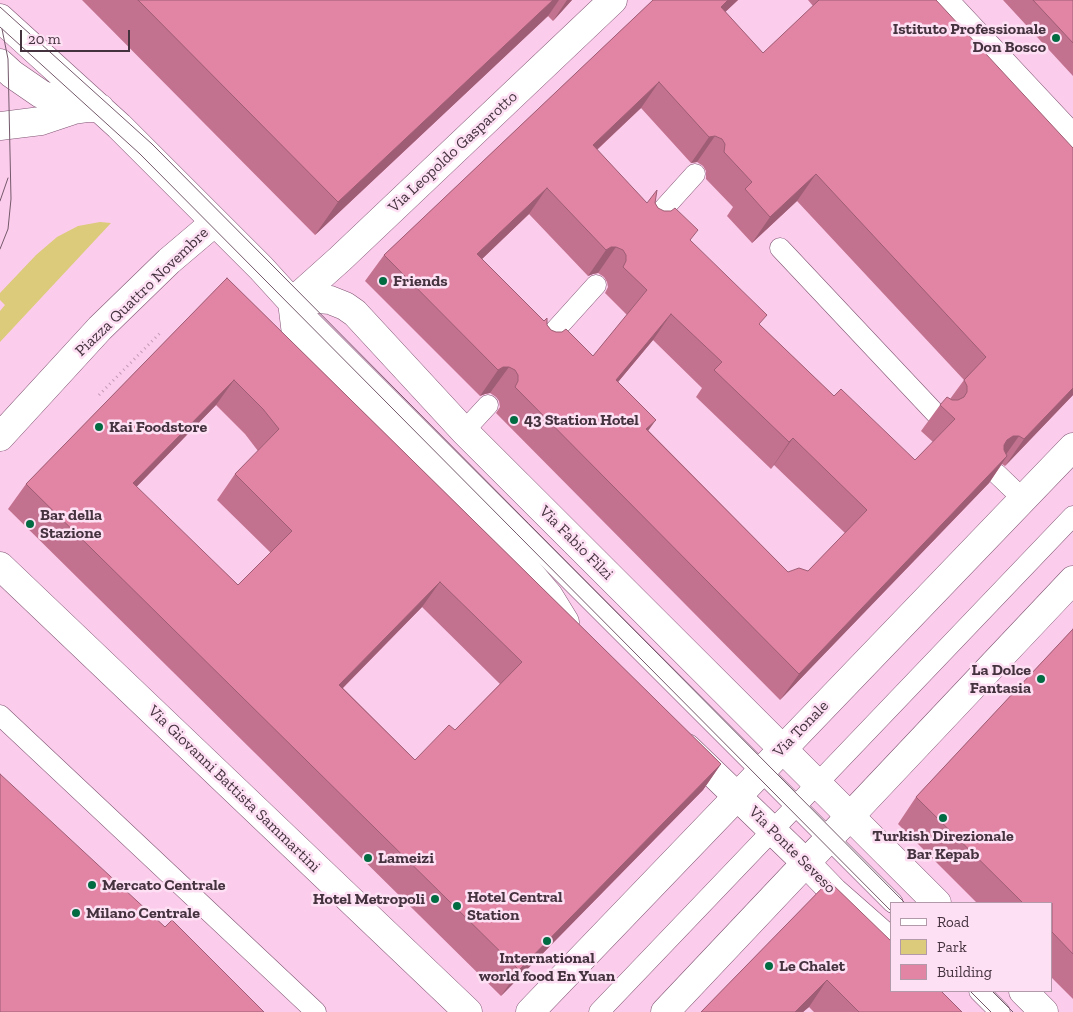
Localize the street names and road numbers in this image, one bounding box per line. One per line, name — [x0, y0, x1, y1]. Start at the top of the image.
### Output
street label: Via Leopoldo Gasparotto — [384, 87, 522, 217]
street label: Piazza Quattro Novembre — [71, 223, 213, 361]
street label: Via Fabio Filzi — [535, 502, 617, 584]
street label: Via Tonale — [769, 697, 833, 761]
street label: Via Giovanni Battista Sammartini — [144, 701, 324, 877]
street label: Via Ponte Seveso — [744, 802, 840, 898]

